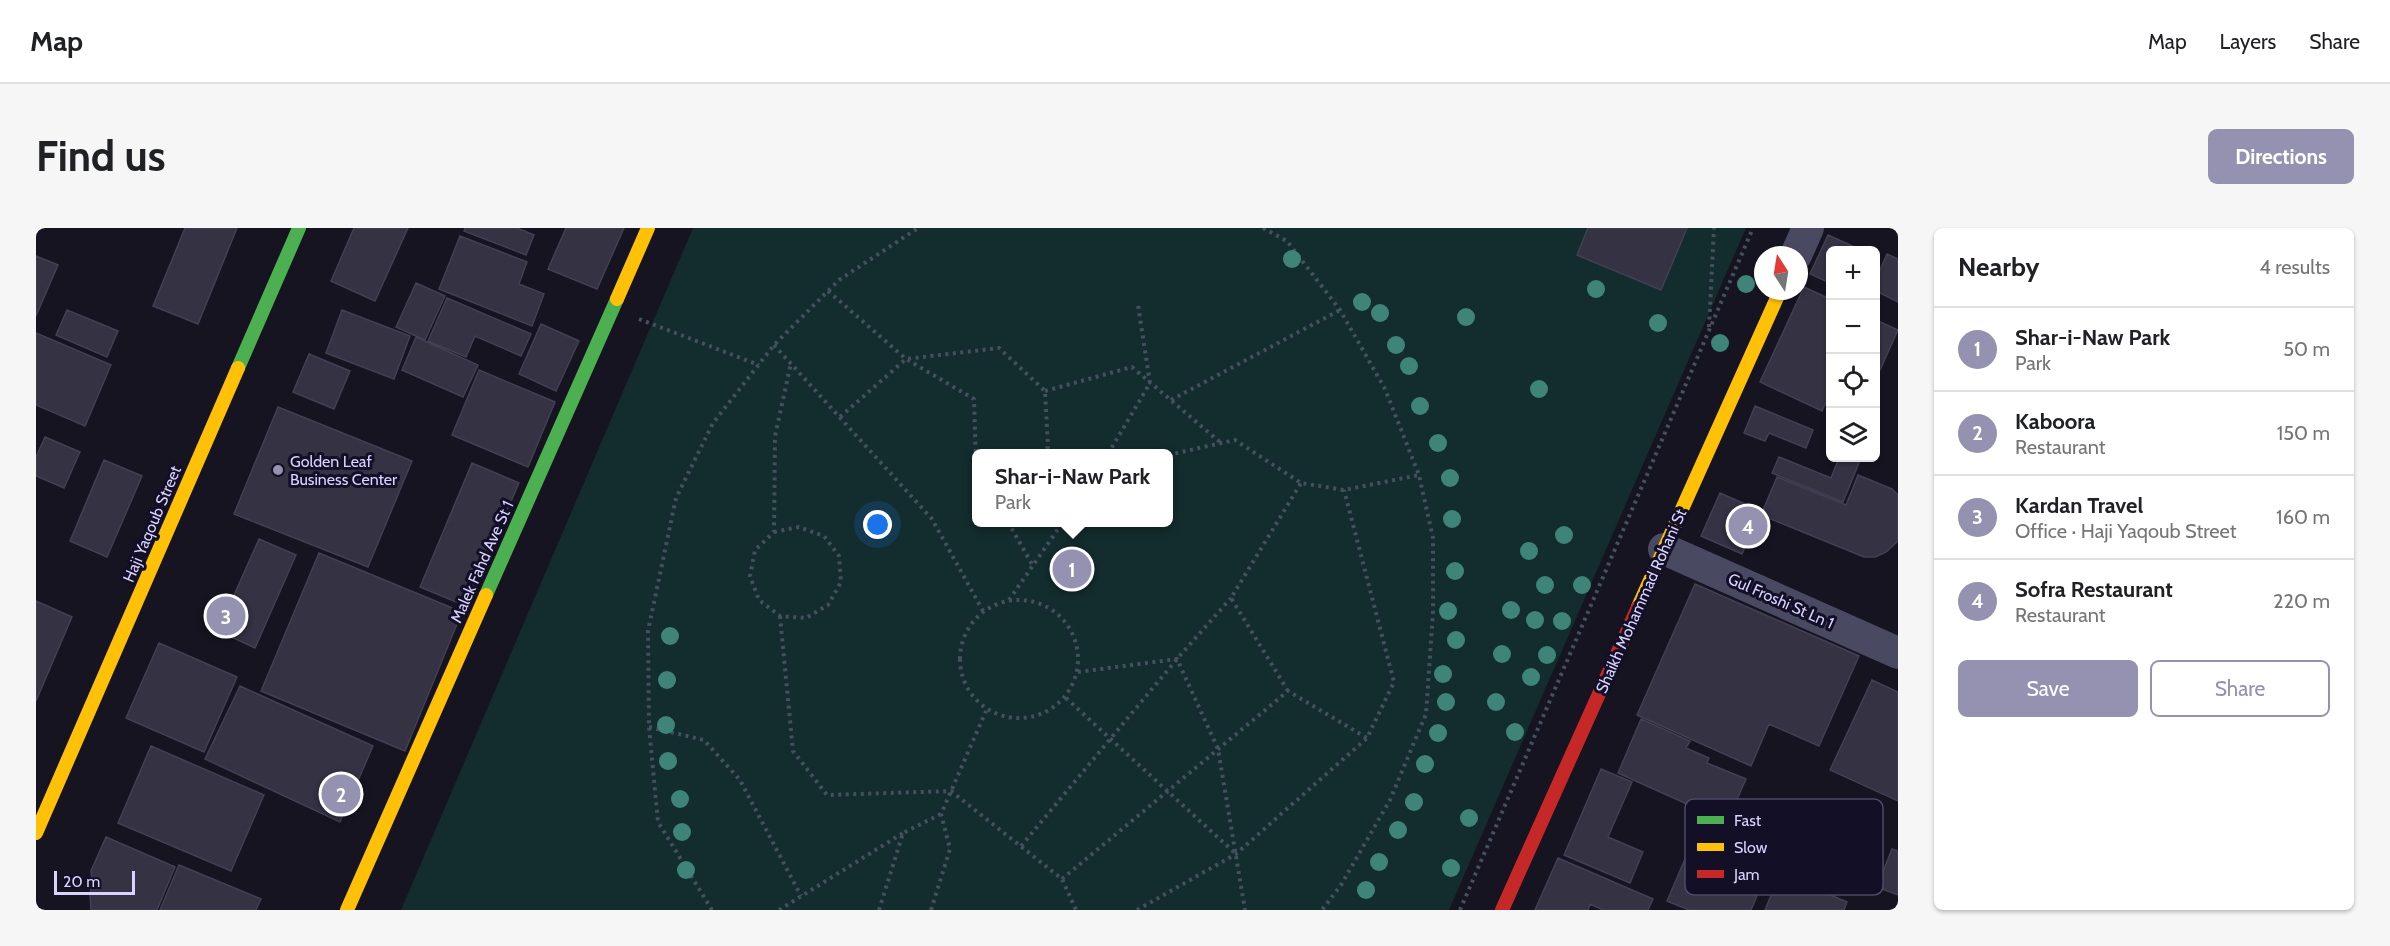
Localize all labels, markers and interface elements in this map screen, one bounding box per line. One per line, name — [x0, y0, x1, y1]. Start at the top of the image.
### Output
text: Map — [30, 24, 83, 58]
text: Map — [2148, 29, 2187, 54]
text: Layers — [2220, 29, 2276, 54]
text: Share — [2309, 29, 2360, 54]
button: Directions — [2208, 129, 2354, 184]
text: Find us — [36, 130, 165, 182]
north arrow — [1754, 246, 1808, 300]
map controls — [1826, 246, 1880, 462]
button: + — [1826, 246, 1880, 300]
text: Nearby — [1958, 251, 2039, 283]
text: 4 results — [2259, 255, 2330, 279]
button: − — [1826, 300, 1880, 354]
text: Shar-i-Naw Park — [2015, 324, 2170, 351]
text: 1 — [1974, 337, 1981, 361]
text: 50 m — [2283, 337, 2330, 361]
text: Park — [2015, 351, 2051, 375]
button: locate — [1826, 354, 1880, 408]
button: layers — [1826, 408, 1880, 462]
text: Kaboora — [2015, 408, 2095, 435]
text: 2 — [1972, 421, 1983, 445]
text: 150 m — [2277, 421, 2330, 445]
text: Restaurant — [2015, 435, 2106, 459]
popup — [972, 449, 1173, 527]
place label: Golden Leaf Business Center — [290, 452, 398, 489]
street label: Haji Yaqoub Street — [119, 462, 185, 585]
marker: Golden Leaf Business Center — [271, 463, 285, 477]
text: Shar-i-Naw Park — [995, 463, 1150, 490]
text: Park — [995, 490, 1031, 514]
text: Kardan Travel — [2015, 492, 2143, 519]
street label: Malek Fahd Ave St 1 — [447, 498, 517, 626]
pin: 4 — [1728, 504, 1768, 548]
street label: Shaikh Mohammad Rohani St — [1592, 505, 1691, 696]
text: 3 — [1972, 505, 1983, 529]
text: 160 m — [2276, 505, 2330, 529]
your location — [863, 510, 892, 539]
text: Office · Haji Yaqoub Street — [2015, 519, 2236, 543]
pin: 1 — [1052, 546, 1092, 592]
street label: Gul Froshi St Ln 1 — [1725, 569, 1837, 633]
text: Sofra Restaurant — [2015, 576, 2173, 603]
text: 4 — [1971, 589, 1984, 613]
text: 220 m — [2273, 589, 2330, 613]
pin: 3 — [206, 594, 246, 638]
text: Restaurant — [2015, 603, 2106, 627]
button: Save — [1958, 660, 2138, 717]
button: Share — [2150, 660, 2330, 717]
pin: 2 — [322, 772, 360, 816]
legend — [1685, 799, 1883, 895]
text: Fast — [1734, 811, 1762, 830]
text: Slow — [1734, 838, 1768, 857]
text: Jam — [1733, 865, 1760, 884]
scale bar — [54, 868, 135, 896]
text: 20 m — [63, 872, 100, 891]

